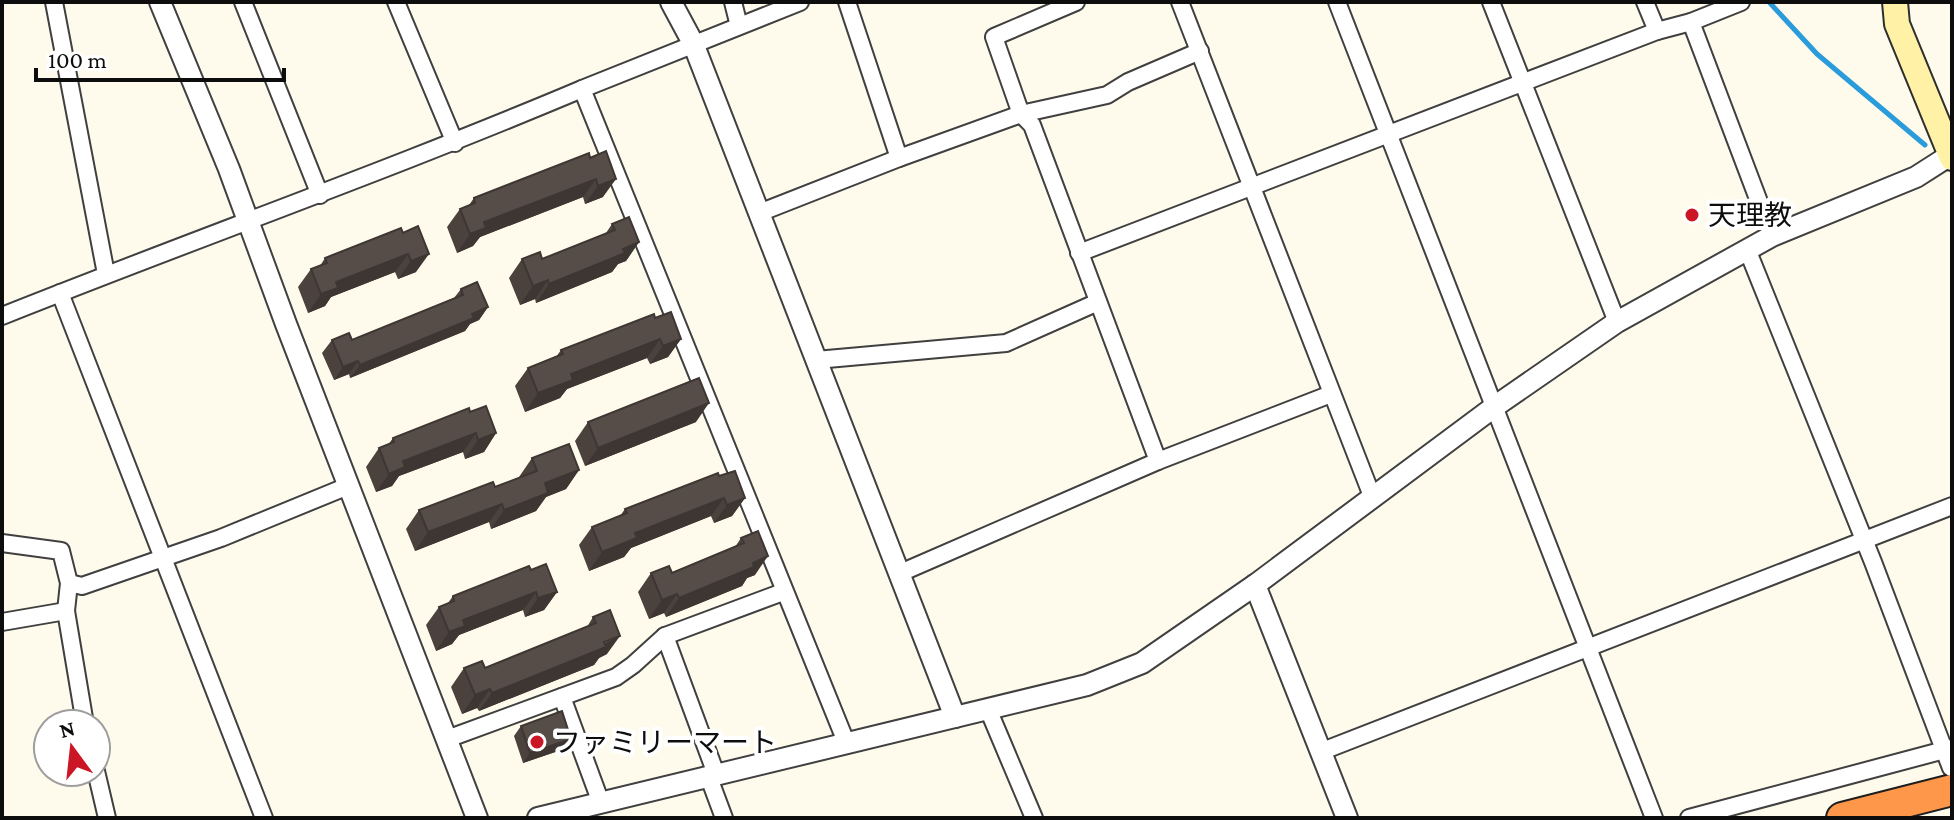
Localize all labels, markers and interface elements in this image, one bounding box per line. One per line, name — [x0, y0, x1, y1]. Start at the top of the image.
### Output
scale bar — [36, 32, 284, 82]
text: 100 m — [48, 46, 107, 73]
place label: 天理教 — [1708, 200, 1792, 231]
marker: 天理教 — [1683, 206, 1701, 224]
north arrow — [32, 708, 112, 788]
text: N — [56, 715, 77, 743]
place label: ファミリーマート — [553, 727, 777, 758]
marker: ファミリーマート — [528, 733, 546, 751]

